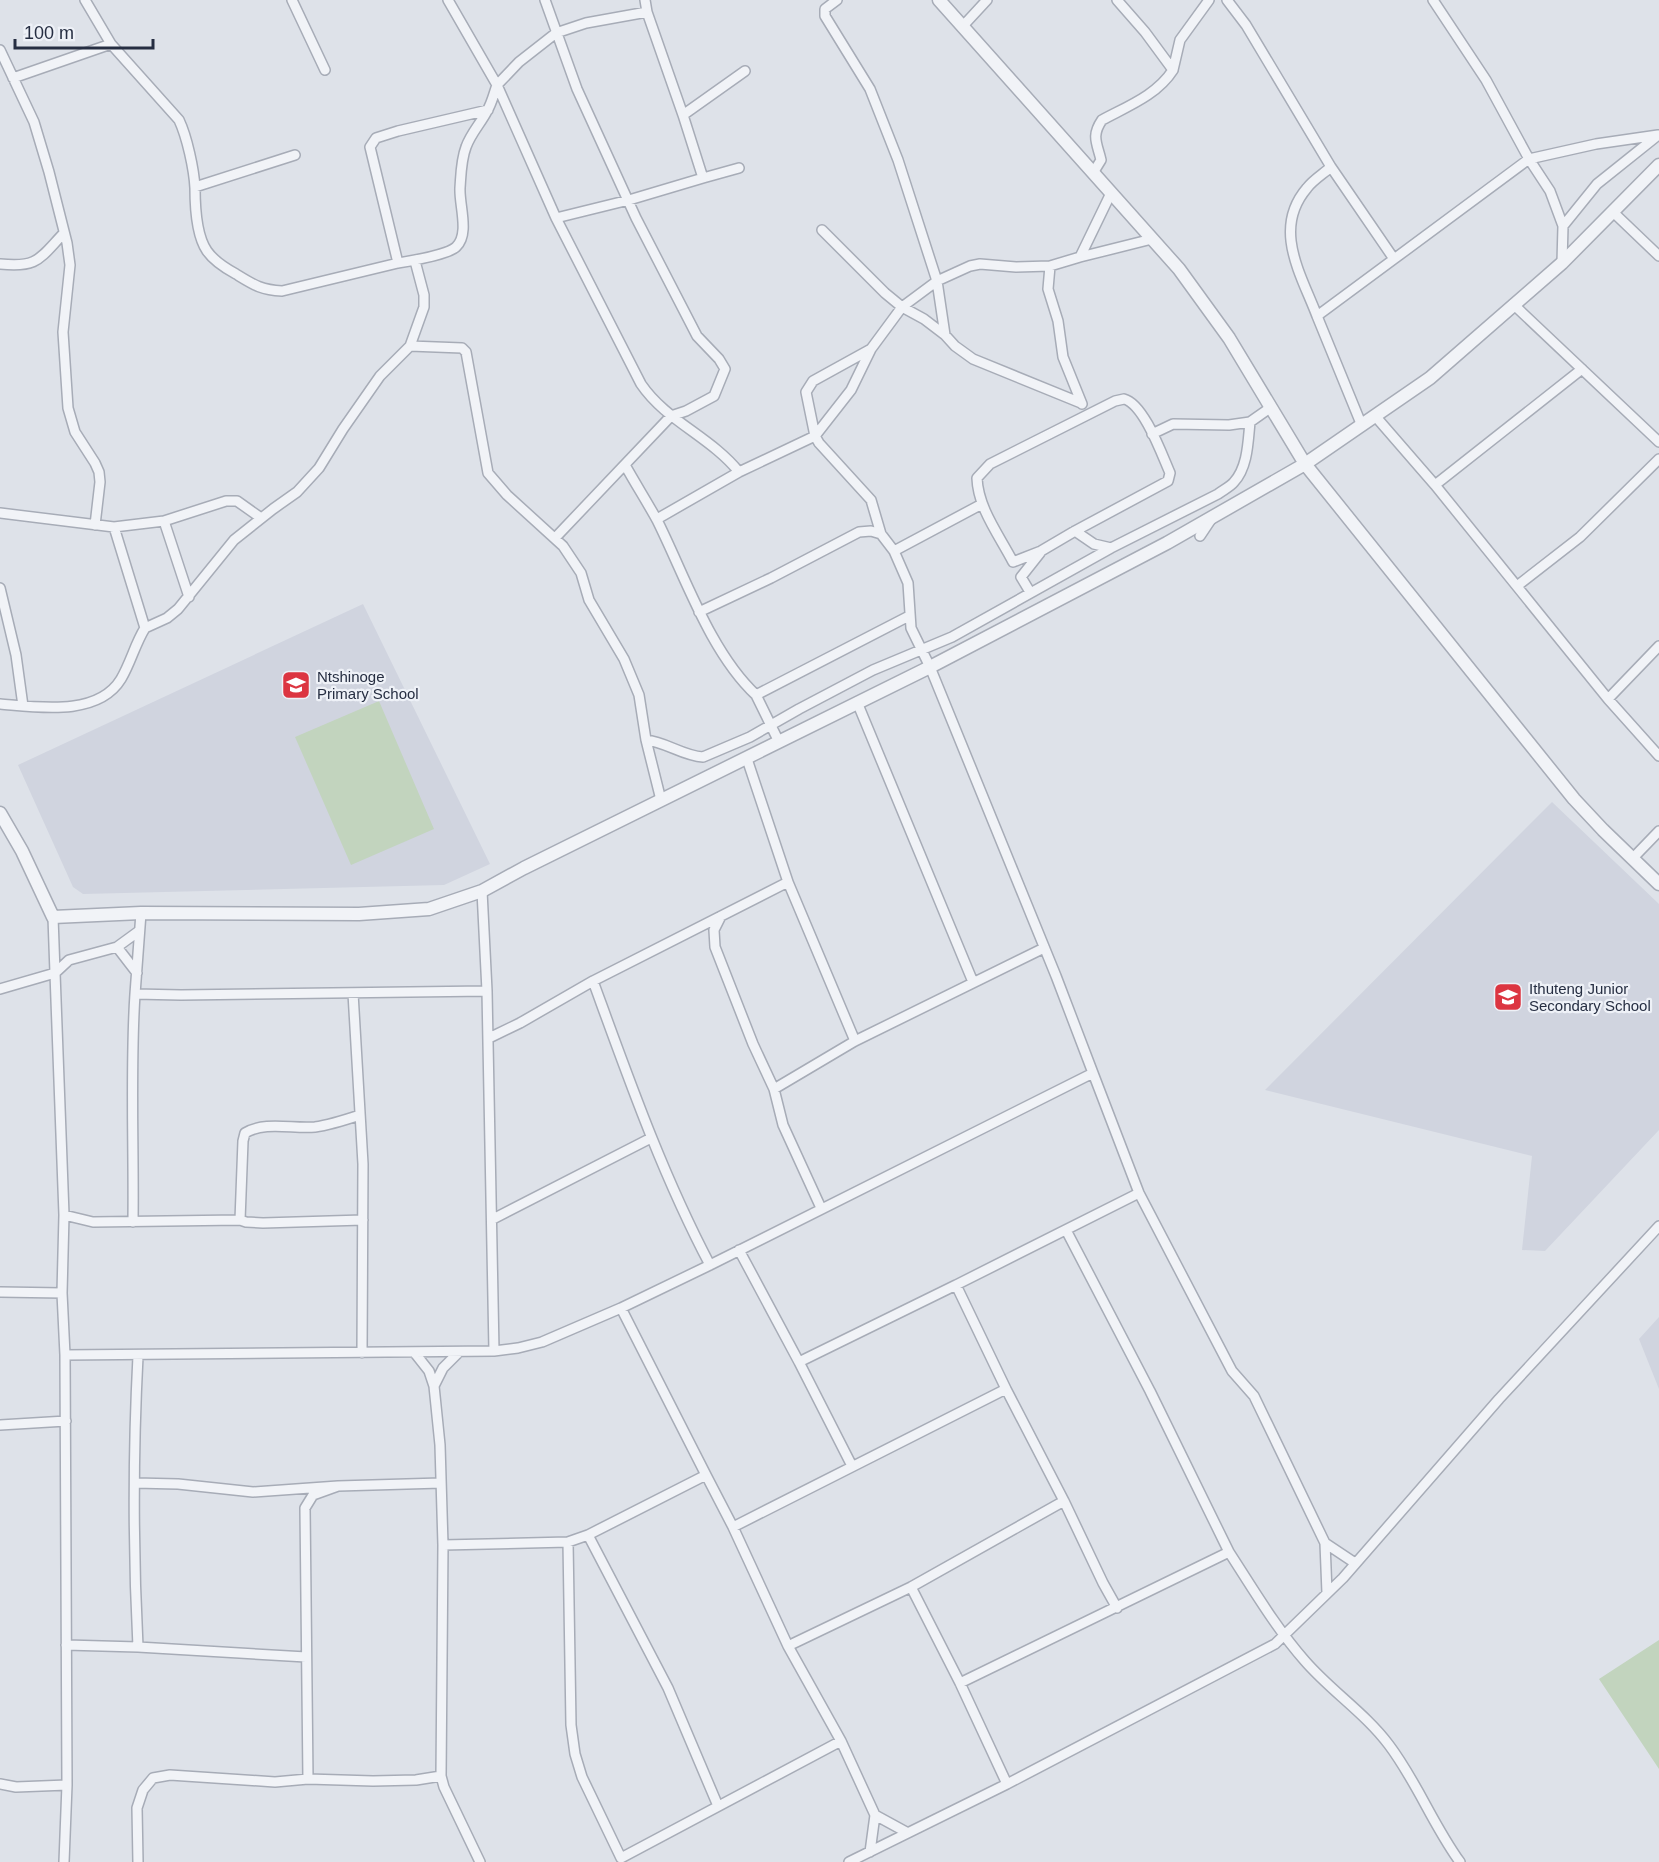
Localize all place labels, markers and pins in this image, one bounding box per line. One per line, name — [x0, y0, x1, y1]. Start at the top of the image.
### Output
place label: Ntshinoge Primary School — [317, 668, 419, 702]
school or university icon: Ntshinoge Primary School — [280, 669, 312, 701]
place label: Ithuteng Junior Secondary School — [1529, 980, 1651, 1014]
school or university icon: Ithuteng Junior Secondary School — [1492, 981, 1524, 1013]

